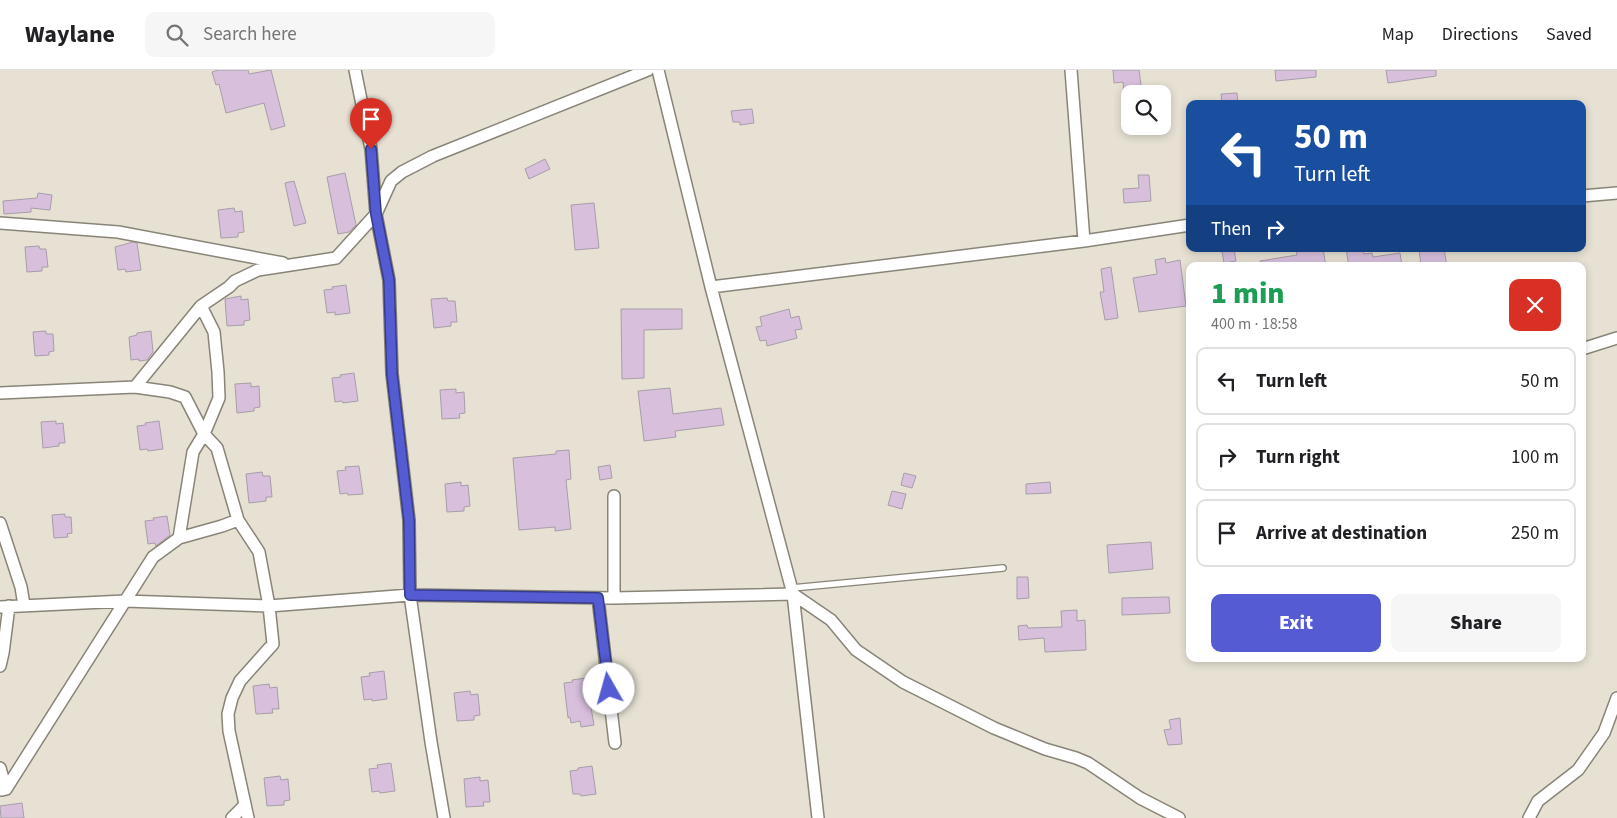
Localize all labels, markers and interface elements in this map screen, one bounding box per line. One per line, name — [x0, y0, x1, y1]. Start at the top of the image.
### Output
search box — [145, 12, 495, 57]
text: Waylane — [25, 17, 115, 52]
icon: search — [163, 21, 191, 49]
text: Search here — [203, 21, 297, 48]
text: Map — [1382, 22, 1414, 47]
text: Directions — [1442, 22, 1518, 47]
text: Saved — [1546, 22, 1592, 47]
map controls — [1121, 85, 1171, 135]
button: search — [1121, 85, 1171, 135]
pin — [350, 98, 392, 149]
icon: arrive — [357, 105, 385, 133]
text: 50 m — [1294, 112, 1368, 162]
icon: left — [1211, 120, 1276, 185]
text: Turn left — [1294, 158, 1370, 190]
icon: right — [1261, 215, 1289, 243]
text: Then — [1211, 216, 1251, 243]
text: 1 min — [1211, 272, 1285, 315]
button: close — [1509, 279, 1561, 331]
text: 400 m · 18:58 — [1211, 313, 1298, 335]
icon: left — [1213, 367, 1241, 395]
text: Turn left — [1256, 368, 1327, 395]
text: 50 m — [1521, 368, 1559, 395]
icon: right — [1213, 443, 1241, 471]
text: Turn right — [1256, 444, 1340, 471]
text: 100 m — [1511, 444, 1559, 471]
icon: arrive — [1213, 519, 1241, 547]
text: Arrive at destination — [1256, 520, 1427, 547]
text: 250 m — [1511, 520, 1559, 547]
button: Exit — [1211, 594, 1381, 652]
button: Share — [1391, 594, 1561, 652]
position arrow — [582, 662, 634, 714]

